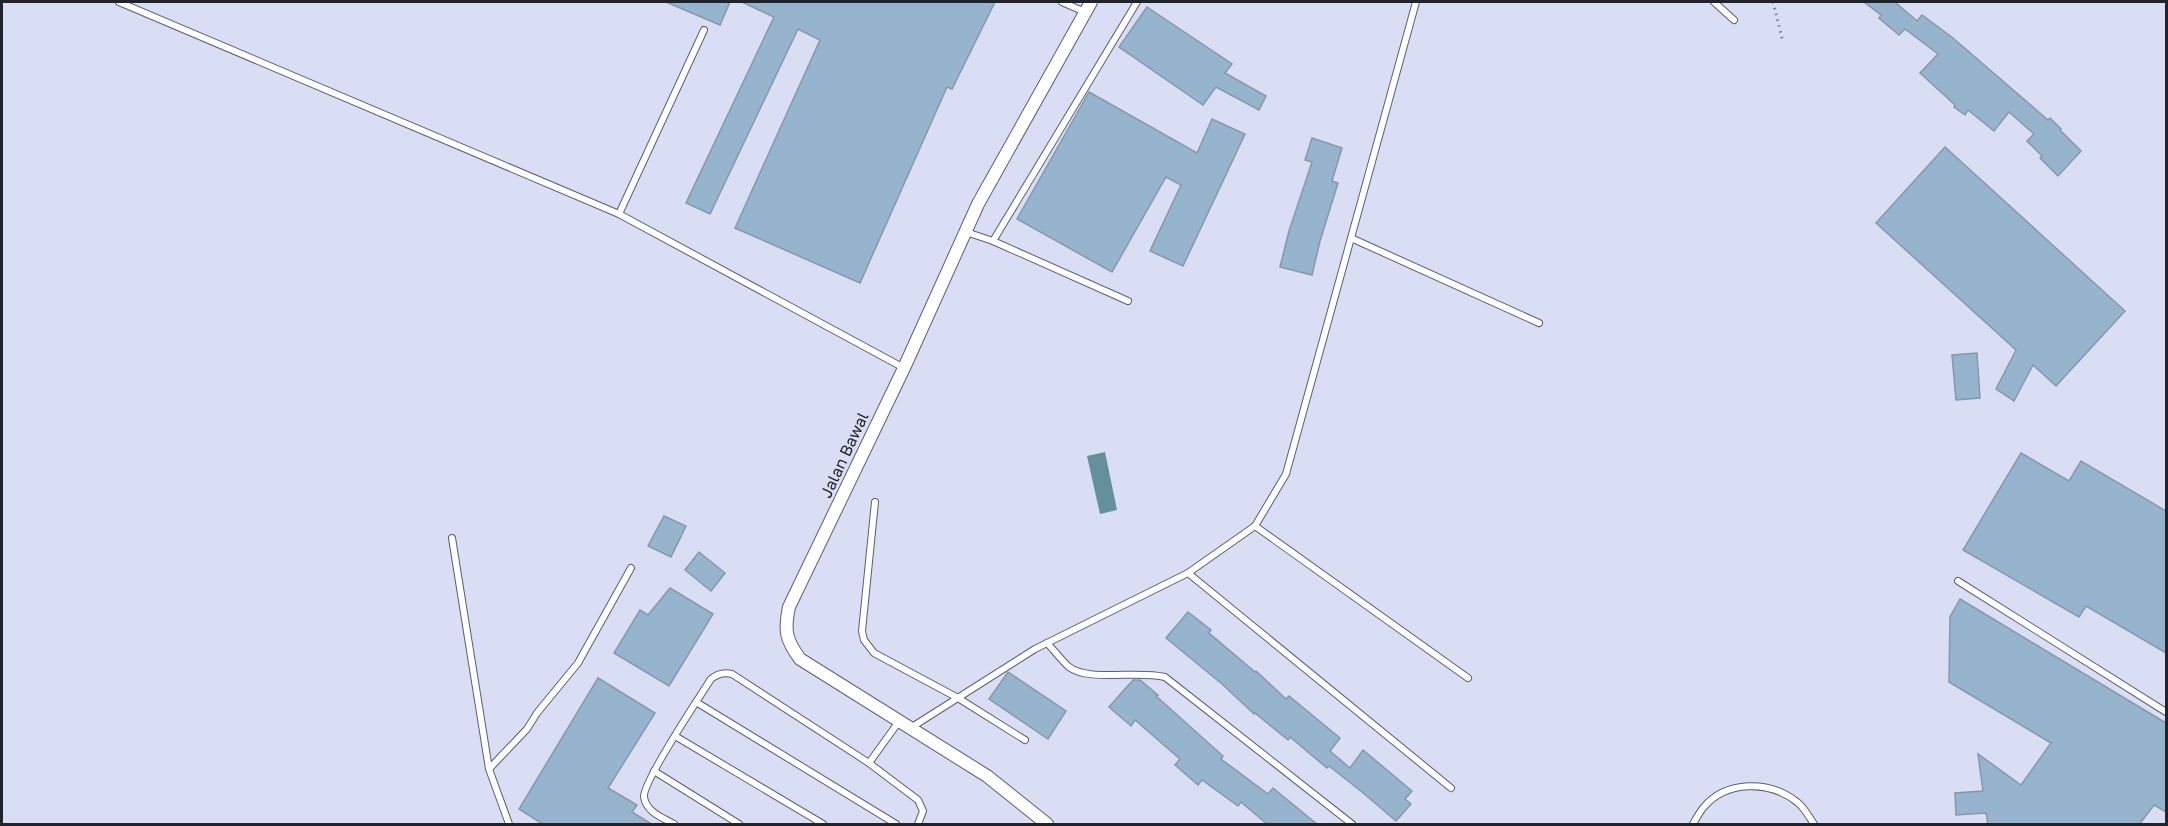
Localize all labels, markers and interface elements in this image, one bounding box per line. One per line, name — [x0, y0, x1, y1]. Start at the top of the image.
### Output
street label: Jalan Bawal — [815, 409, 873, 501]

